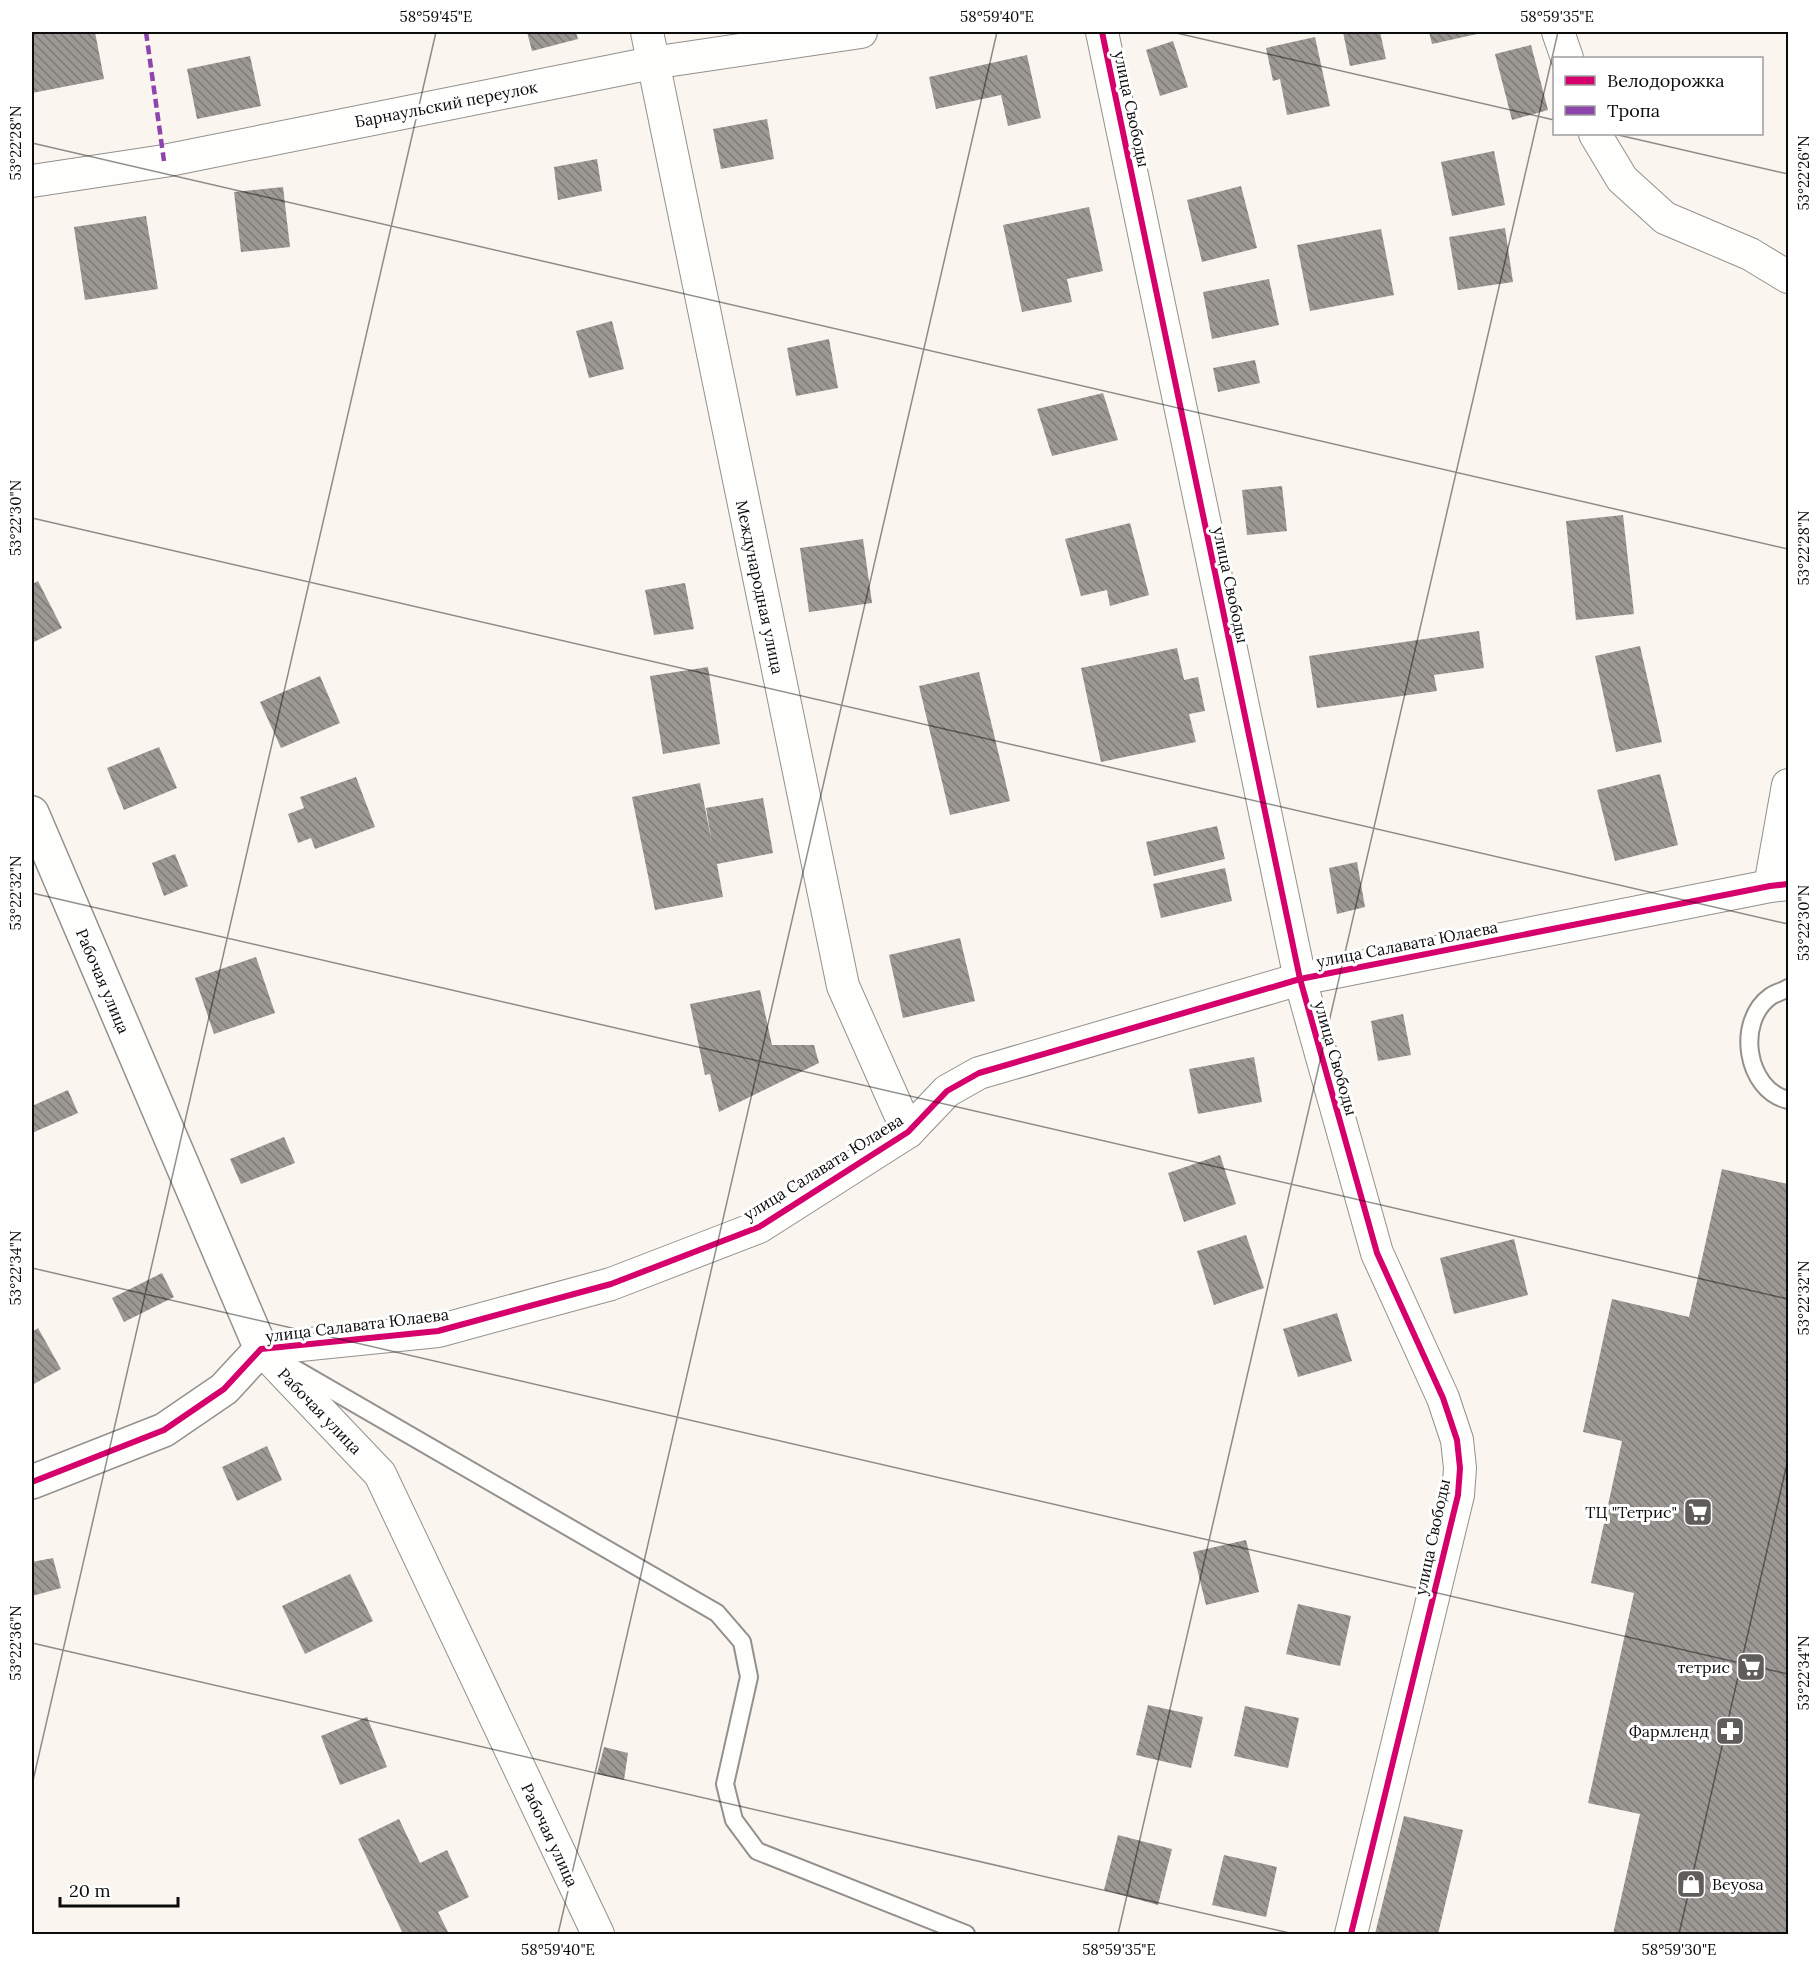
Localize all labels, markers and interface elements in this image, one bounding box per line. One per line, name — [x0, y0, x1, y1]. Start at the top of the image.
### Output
text: 58°59'45"E — [400, 7, 472, 26]
text: 58°59'40"E — [960, 7, 1034, 26]
text: 58°59'35"E — [1520, 7, 1594, 26]
street label: улица Свободы — [1110, 49, 1154, 169]
legend — [1553, 57, 1763, 135]
text: Велодорожка — [1607, 69, 1725, 92]
street label: Барнаульский переулок — [353, 76, 539, 132]
text: Тропа — [1607, 99, 1660, 122]
text: 53°22'28"N — [6, 106, 25, 180]
text: 53°22'26"N — [1794, 135, 1813, 211]
text: 53°22'30"N — [6, 480, 25, 556]
street label: Международная улица — [732, 498, 788, 676]
text: 53°22'28"N — [1794, 511, 1813, 585]
street label: улица Свободы — [1209, 525, 1253, 645]
text: 53°22'32"N — [6, 856, 25, 930]
text: 53°22'30"N — [1794, 885, 1813, 961]
street label: улица Салавата Юлаева — [1315, 917, 1499, 971]
street label: Рабочая улица — [72, 925, 134, 1037]
street label: улица Свободы — [1310, 998, 1362, 1118]
street label: улица Салавата Юлаева — [739, 1110, 907, 1224]
text: 53°22'34"N — [6, 1231, 25, 1305]
text: 53°22'32"N — [1794, 1261, 1813, 1335]
street label: улица Салавата Юлаева — [264, 1304, 450, 1346]
street label: Рабочая улица — [274, 1364, 366, 1458]
street label: улица Свободы — [1410, 1477, 1454, 1597]
supermarket icon: ТЦ "Тетрис" — [1682, 1496, 1714, 1528]
place label: ТЦ "Тетрис" — [1585, 1502, 1677, 1522]
text: 53°22'36"N — [6, 1605, 25, 1681]
text: 53°22'34"N — [1794, 1636, 1813, 1710]
supermarket icon: тетрис — [1735, 1651, 1767, 1683]
place label: тетрис — [1677, 1657, 1730, 1677]
pharmacy icon: Фармленд — [1714, 1715, 1746, 1747]
place label: Фармленд — [1629, 1721, 1710, 1741]
street label: Рабочая улица — [517, 1780, 583, 1890]
shop icon: Beyosa — [1675, 1868, 1707, 1900]
scale bar — [60, 1870, 178, 1908]
place label: Beyosa — [1712, 1874, 1764, 1894]
text: 20 m — [69, 1879, 111, 1902]
text: 58°59'40"E — [521, 1940, 595, 1959]
text: 58°59'35"E — [1082, 1940, 1156, 1959]
text: 58°59'30"E — [1642, 1940, 1716, 1959]

